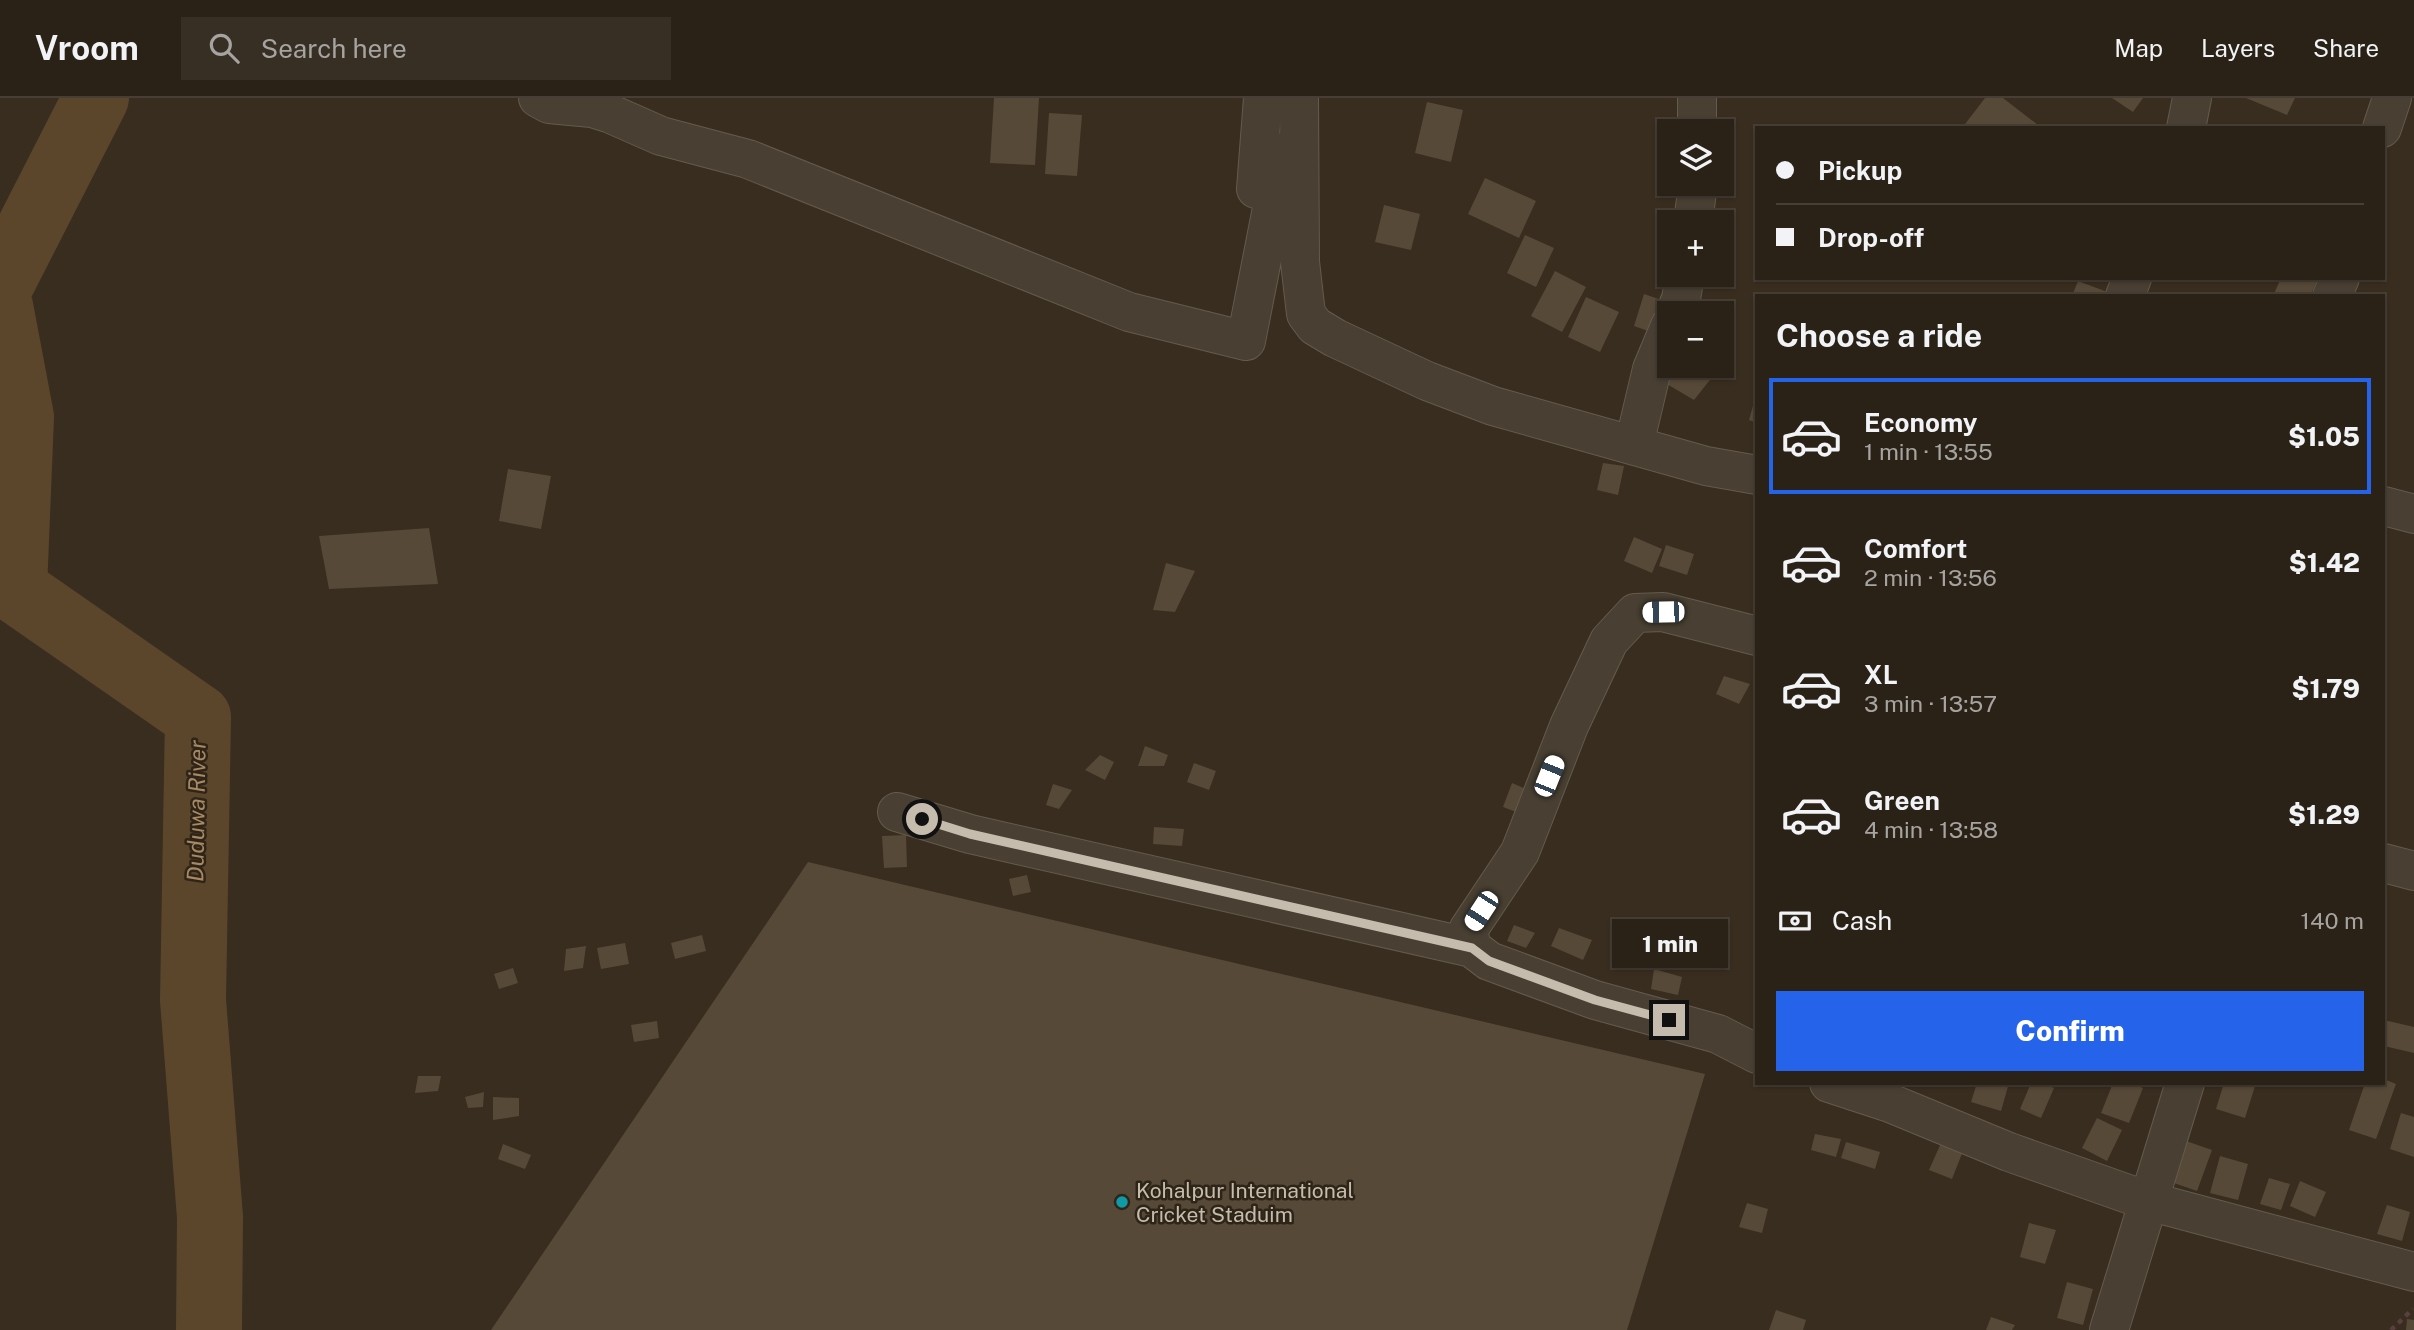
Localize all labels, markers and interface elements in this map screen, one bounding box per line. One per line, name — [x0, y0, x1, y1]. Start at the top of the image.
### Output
search box — [181, 17, 671, 80]
text: Vroom — [35, 29, 139, 67]
icon: search — [205, 29, 243, 67]
text: Search here — [261, 33, 407, 64]
text: Map — [2114, 34, 2163, 62]
text: Layers — [2201, 34, 2275, 62]
text: Share — [2313, 34, 2379, 62]
map controls — [1657, 119, 1734, 378]
button: layers — [1657, 119, 1734, 196]
text: Pickup — [1818, 155, 1902, 186]
button: + — [1657, 210, 1734, 287]
text: Drop-off — [1818, 222, 1924, 253]
button: − — [1657, 301, 1734, 378]
text: Choose a ride — [1776, 317, 1982, 354]
icon: car — [1780, 405, 1843, 468]
text: Economy — [1864, 407, 1977, 438]
text: $1.05 — [2288, 421, 2360, 452]
text: 1 min · 13:55 — [1864, 438, 1993, 465]
icon: car — [1780, 531, 1843, 594]
text: Comfort — [1864, 533, 1967, 564]
text: $1.42 — [2289, 547, 2360, 578]
text: 2 min · 13:56 — [1864, 564, 1997, 591]
car — [1642, 601, 1685, 623]
icon: car — [1780, 657, 1843, 720]
text: XL — [1864, 659, 1898, 690]
text: $1.79 — [2292, 673, 2360, 704]
text: 3 min · 13:57 — [1864, 690, 1997, 717]
water label: Duduwa River — [181, 740, 211, 882]
car — [1532, 753, 1567, 799]
icon: car — [1780, 783, 1843, 846]
text: Green — [1864, 785, 1940, 816]
text: $1.29 — [2288, 799, 2360, 830]
route start — [906, 803, 938, 835]
text: 4 min · 13:58 — [1864, 816, 1998, 843]
car — [1461, 888, 1502, 934]
icon: cash — [1776, 902, 1814, 940]
text: Cash — [1832, 905, 1892, 936]
text: 140 m — [2301, 907, 2364, 934]
callout: 1 min — [1611, 918, 1727, 968]
text: 1 min — [1642, 930, 1698, 957]
button: Confirm — [1776, 991, 2364, 1071]
route end — [1653, 1004, 1685, 1036]
place label: Kohalpur International Cricket Staduim — [1136, 1178, 1354, 1227]
marker: Kohalpur International Cricket Staduim — [1114, 1194, 1130, 1210]

